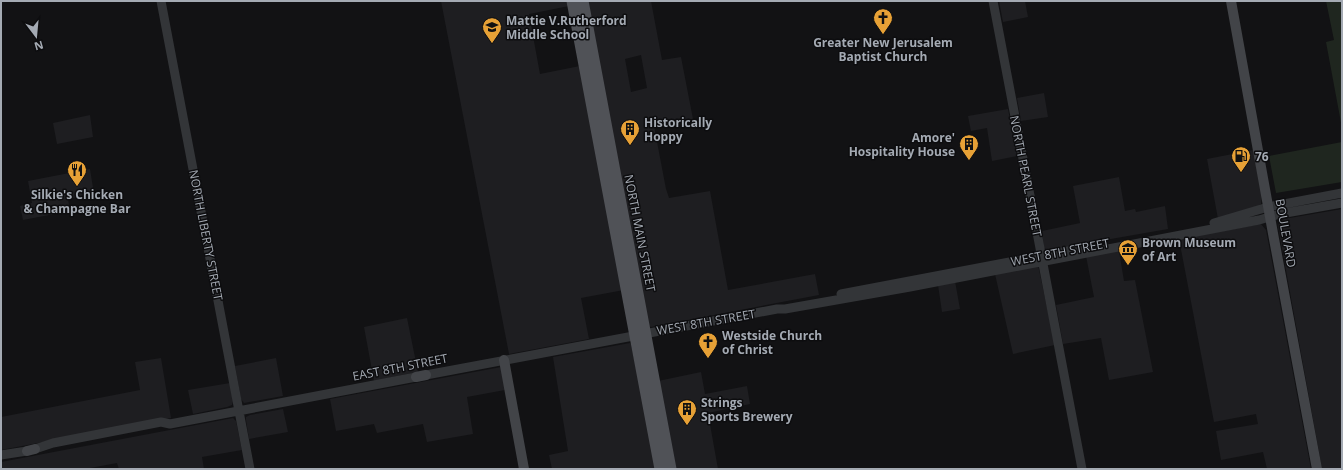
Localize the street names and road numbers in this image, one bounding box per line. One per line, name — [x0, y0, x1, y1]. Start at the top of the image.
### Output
street label: NORTH PEARL STREET — [1006, 114, 1046, 238]
street label: NORTH LIBERTY STREET — [185, 168, 227, 302]
street label: NORTH MAIN STREET — [620, 173, 660, 293]
street label: BOULEVARD — [1272, 197, 1300, 269]
street label: WEST 8TH STREET — [1009, 234, 1111, 270]
street label: WEST 8TH STREET — [655, 305, 757, 339]
street label: EAST 8TH STREET — [351, 349, 449, 385]

